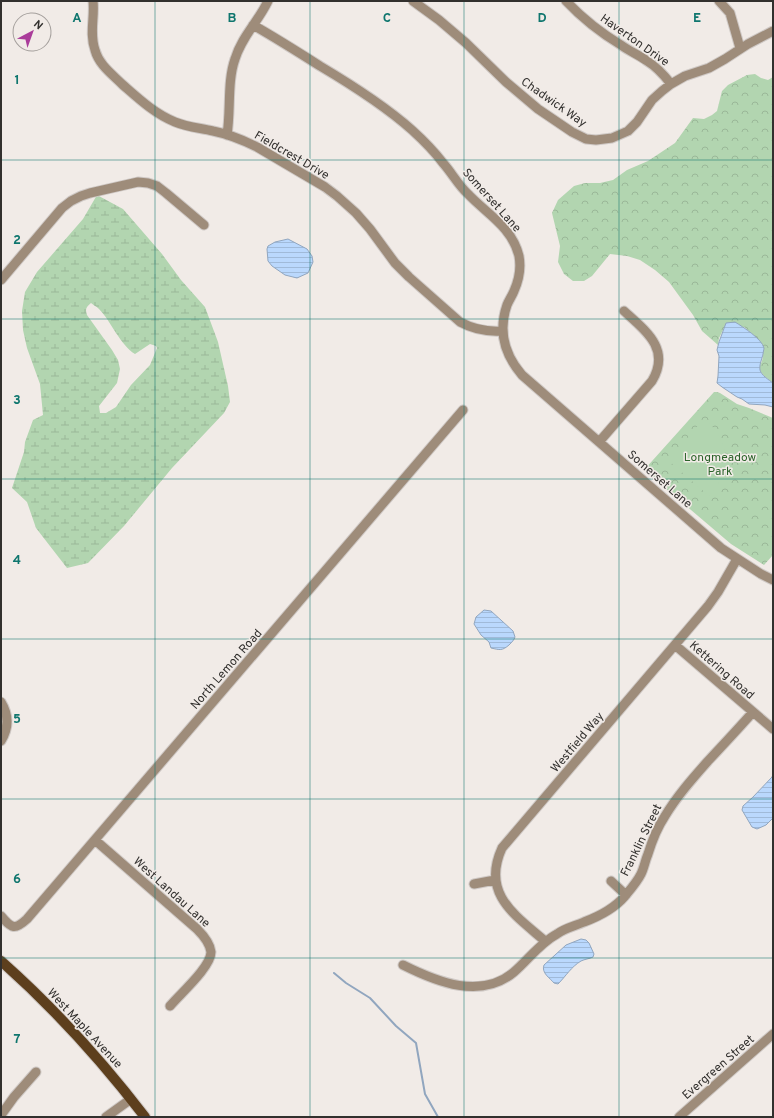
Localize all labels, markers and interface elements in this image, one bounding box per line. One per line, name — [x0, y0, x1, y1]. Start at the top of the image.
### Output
text: A — [72, 11, 82, 27]
text: B — [228, 11, 237, 27]
text: C — [383, 11, 391, 27]
text: D — [537, 11, 547, 27]
street label: Haverton Drive — [597, 11, 672, 71]
text: E — [693, 11, 701, 27]
north arrow — [12, 12, 52, 52]
text: N — [30, 17, 45, 33]
text: 1 — [14, 73, 20, 89]
street label: Chadwick Way — [517, 74, 589, 131]
street label: Fieldcrest Drive — [251, 128, 332, 184]
street label: Somerset Lane — [458, 165, 524, 236]
text: 2 — [13, 233, 21, 249]
text: 3 — [13, 393, 21, 409]
street label: Somerset Lane — [624, 447, 695, 512]
park label: Longmeadow Park — [684, 450, 757, 480]
text: 4 — [13, 553, 21, 569]
street label: North Lemon Road — [187, 626, 266, 713]
street label: Kettering Road — [685, 638, 757, 703]
street label: Westfield Way — [548, 709, 608, 776]
text: 5 — [13, 712, 21, 728]
street label: Franklin Street — [617, 802, 666, 879]
street label: West Landau Lane — [129, 854, 213, 932]
text: 6 — [13, 872, 21, 888]
street label: West Maple Avenue — [43, 985, 125, 1072]
text: 7 — [14, 1032, 21, 1048]
street label: Evergreen Street — [679, 1032, 758, 1104]

